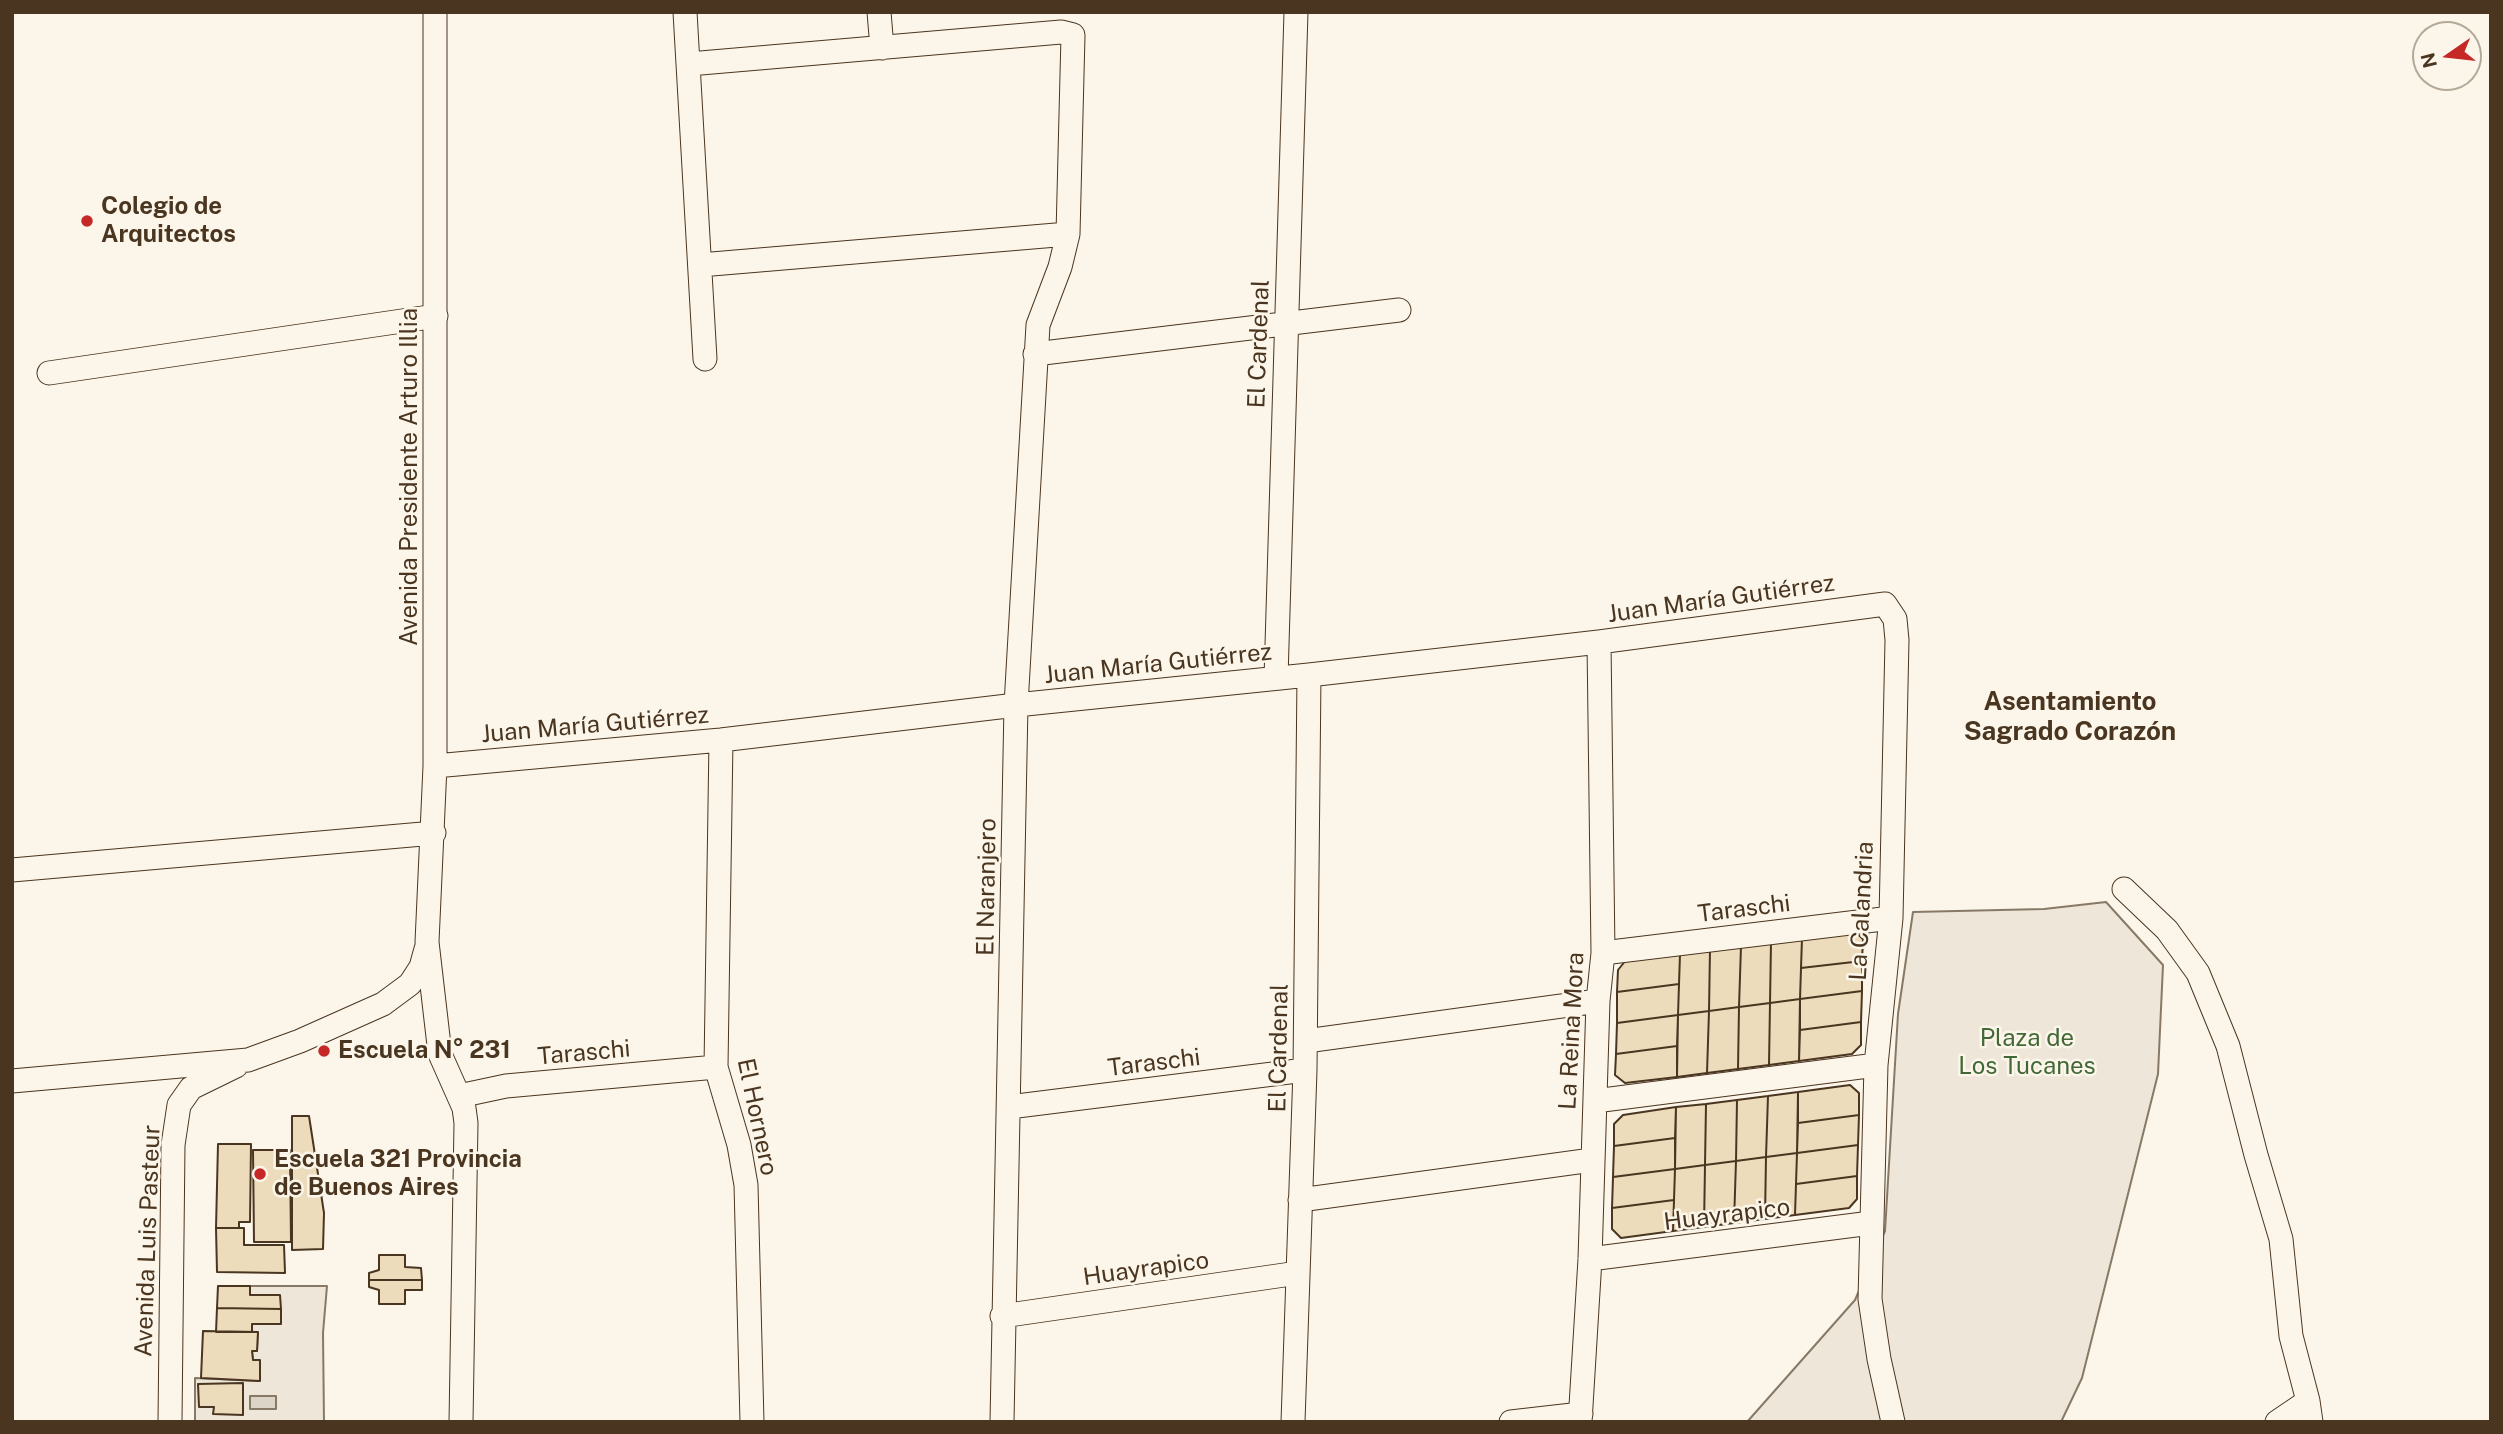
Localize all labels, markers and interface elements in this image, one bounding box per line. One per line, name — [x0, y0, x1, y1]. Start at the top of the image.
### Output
north arrow — [2412, 21, 2482, 91]
text: N — [2416, 51, 2441, 70]
place label: Colegio de Arquitectos — [101, 193, 236, 249]
marker: Colegio de Arquitectos — [79, 213, 95, 229]
street label: El Cardenal — [1242, 279, 1276, 409]
street label: Avenida Presidente Arturo Illia — [396, 308, 424, 646]
street label: Juan María Gutiérrez — [1606, 569, 1836, 629]
street label: Juan María Gutiérrez — [1043, 638, 1273, 690]
district label: Asentamiento Sagrado Corazón — [1964, 686, 2176, 748]
street label: Juan María Gutiérrez — [480, 701, 710, 749]
street label: El Naranjero — [971, 818, 1003, 956]
street label: La Calandria — [1844, 841, 1880, 981]
street label: Taraschi — [1696, 889, 1792, 929]
street label: La Reina Mora — [1553, 951, 1591, 1111]
street label: El Cardenal — [1263, 983, 1295, 1113]
park label: Plaza de Los Tucanes — [1958, 1025, 2096, 1081]
street label: Taraschi — [536, 1035, 632, 1071]
place label: Escuela N° 231 — [338, 1037, 511, 1065]
marker: Escuela N° 231 — [316, 1043, 332, 1059]
street label: Taraschi — [1106, 1043, 1202, 1083]
street label: El Hornero — [731, 1056, 783, 1178]
street label: Avenida Luis Pasteur — [130, 1124, 166, 1358]
place label: Escuela 321 Provincia de Buenos Aires — [274, 1146, 522, 1202]
marker: Escuela 321 Provincia de Buenos Aires — [252, 1166, 268, 1182]
street label: Huayrapico — [1662, 1193, 1792, 1237]
street label: Huayrapico — [1081, 1246, 1211, 1292]

